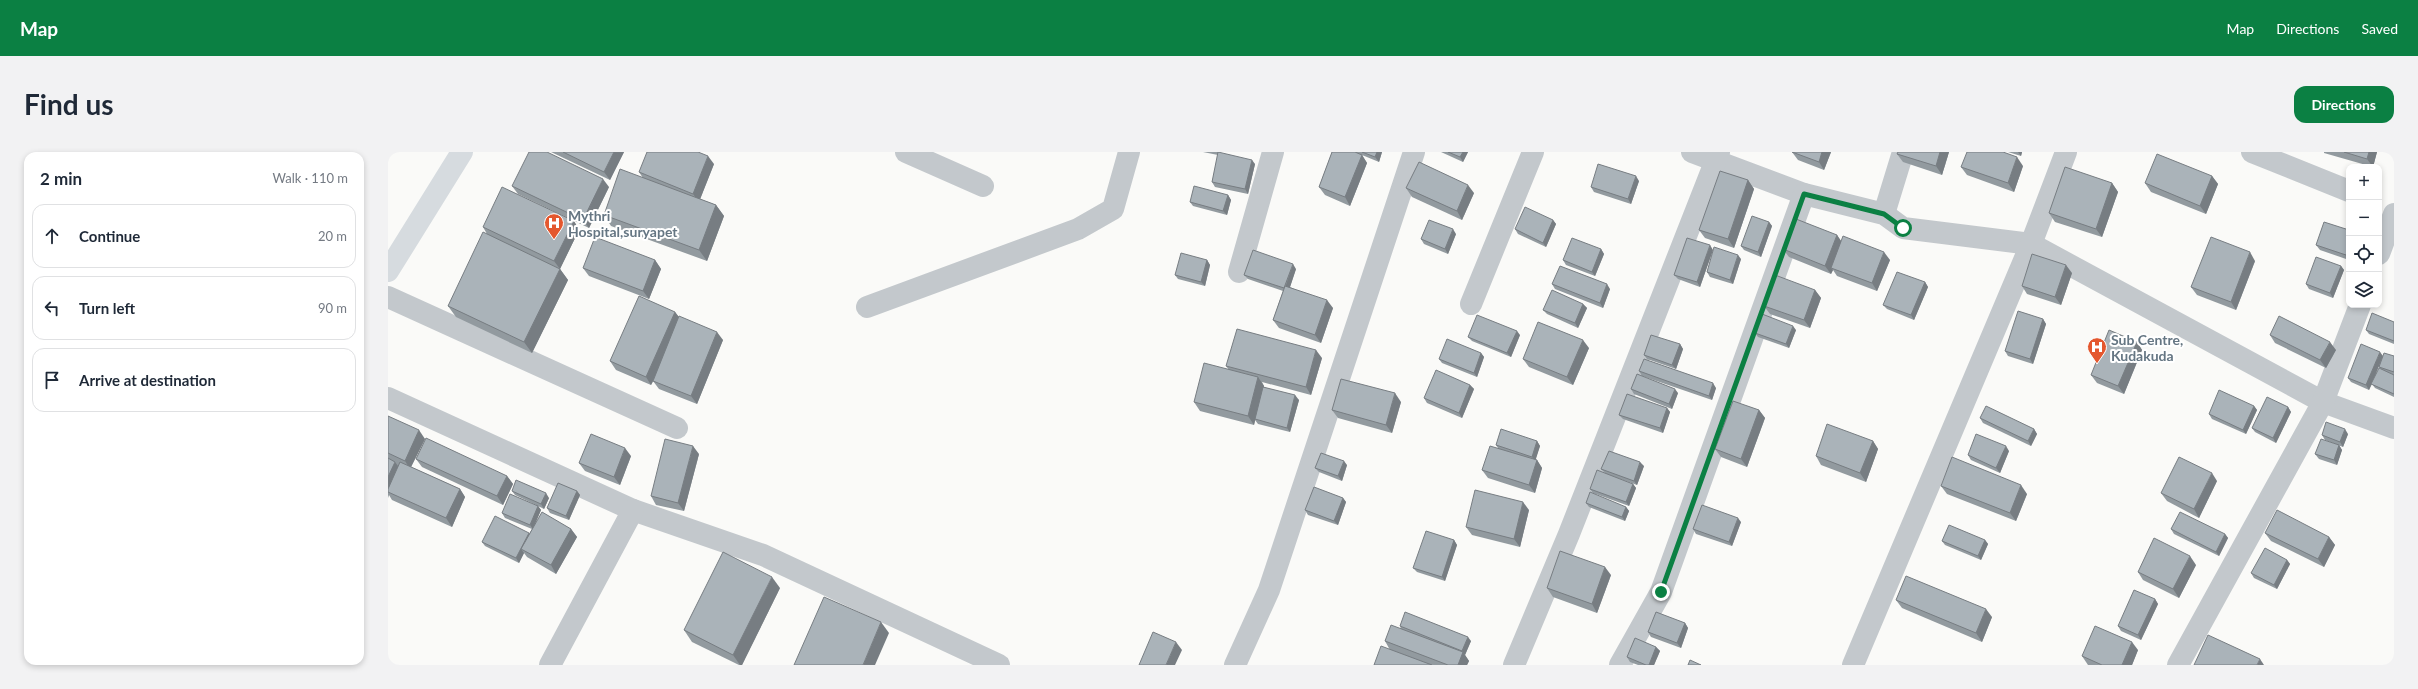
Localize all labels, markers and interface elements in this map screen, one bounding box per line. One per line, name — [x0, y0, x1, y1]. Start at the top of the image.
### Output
text: Map — [20, 17, 58, 40]
text: Map — [2227, 20, 2254, 37]
text: Directions — [2276, 20, 2339, 37]
text: Saved — [2361, 20, 2398, 37]
button: Directions — [2294, 86, 2394, 123]
text: Find us — [24, 87, 114, 121]
map controls — [2346, 164, 2382, 308]
button: + — [2346, 164, 2382, 200]
text: 2 min — [40, 168, 82, 189]
text: Walk · 110 m — [272, 170, 348, 186]
button: − — [2346, 200, 2382, 236]
place label: Mythri Hospital,suryapet — [568, 207, 678, 240]
hospital icon: Mythri Hospital,suryapet — [543, 212, 565, 240]
route start — [1894, 219, 1912, 237]
icon: ahead — [41, 225, 63, 247]
text: Continue — [79, 227, 140, 245]
text: 20 m — [318, 228, 347, 244]
button: locate — [2346, 236, 2382, 272]
button: layers — [2346, 272, 2382, 308]
icon: left — [41, 297, 63, 319]
text: Turn left — [79, 299, 135, 317]
text: 90 m — [318, 300, 347, 316]
place label: Sub Centre, Kudakuda — [2111, 331, 2183, 364]
hospital icon: Sub Centre, Kudakuda — [2086, 336, 2108, 364]
icon: arrive — [41, 369, 63, 391]
text: Arrive at destination — [79, 371, 216, 389]
route end — [1652, 583, 1670, 601]

